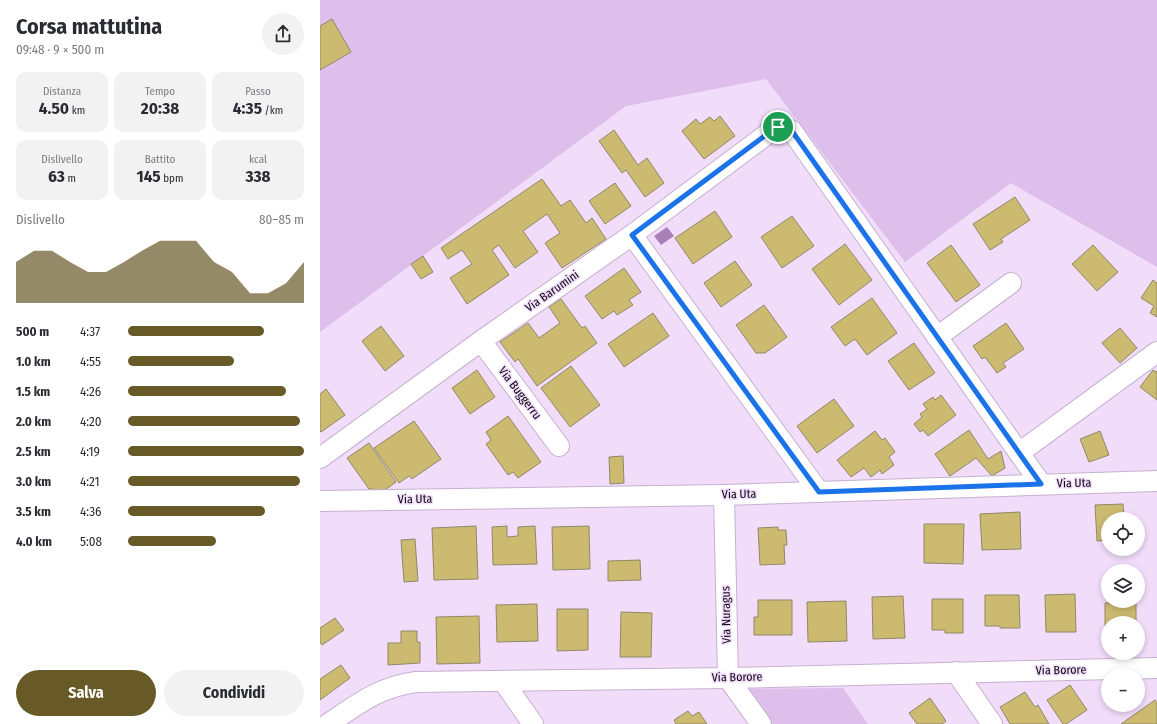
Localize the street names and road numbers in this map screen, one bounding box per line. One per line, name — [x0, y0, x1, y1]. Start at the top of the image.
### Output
street label: Via Barumini — [522, 267, 582, 315]
street label: Via Buggerru — [496, 364, 544, 422]
street label: Via Uta — [1057, 476, 1092, 490]
street label: Via Uta — [722, 487, 757, 501]
street label: Via Uta — [398, 492, 433, 506]
street label: Via Nuragus — [718, 586, 734, 644]
street label: Via Borore — [1036, 663, 1087, 677]
street label: Via Borore — [712, 670, 763, 684]

